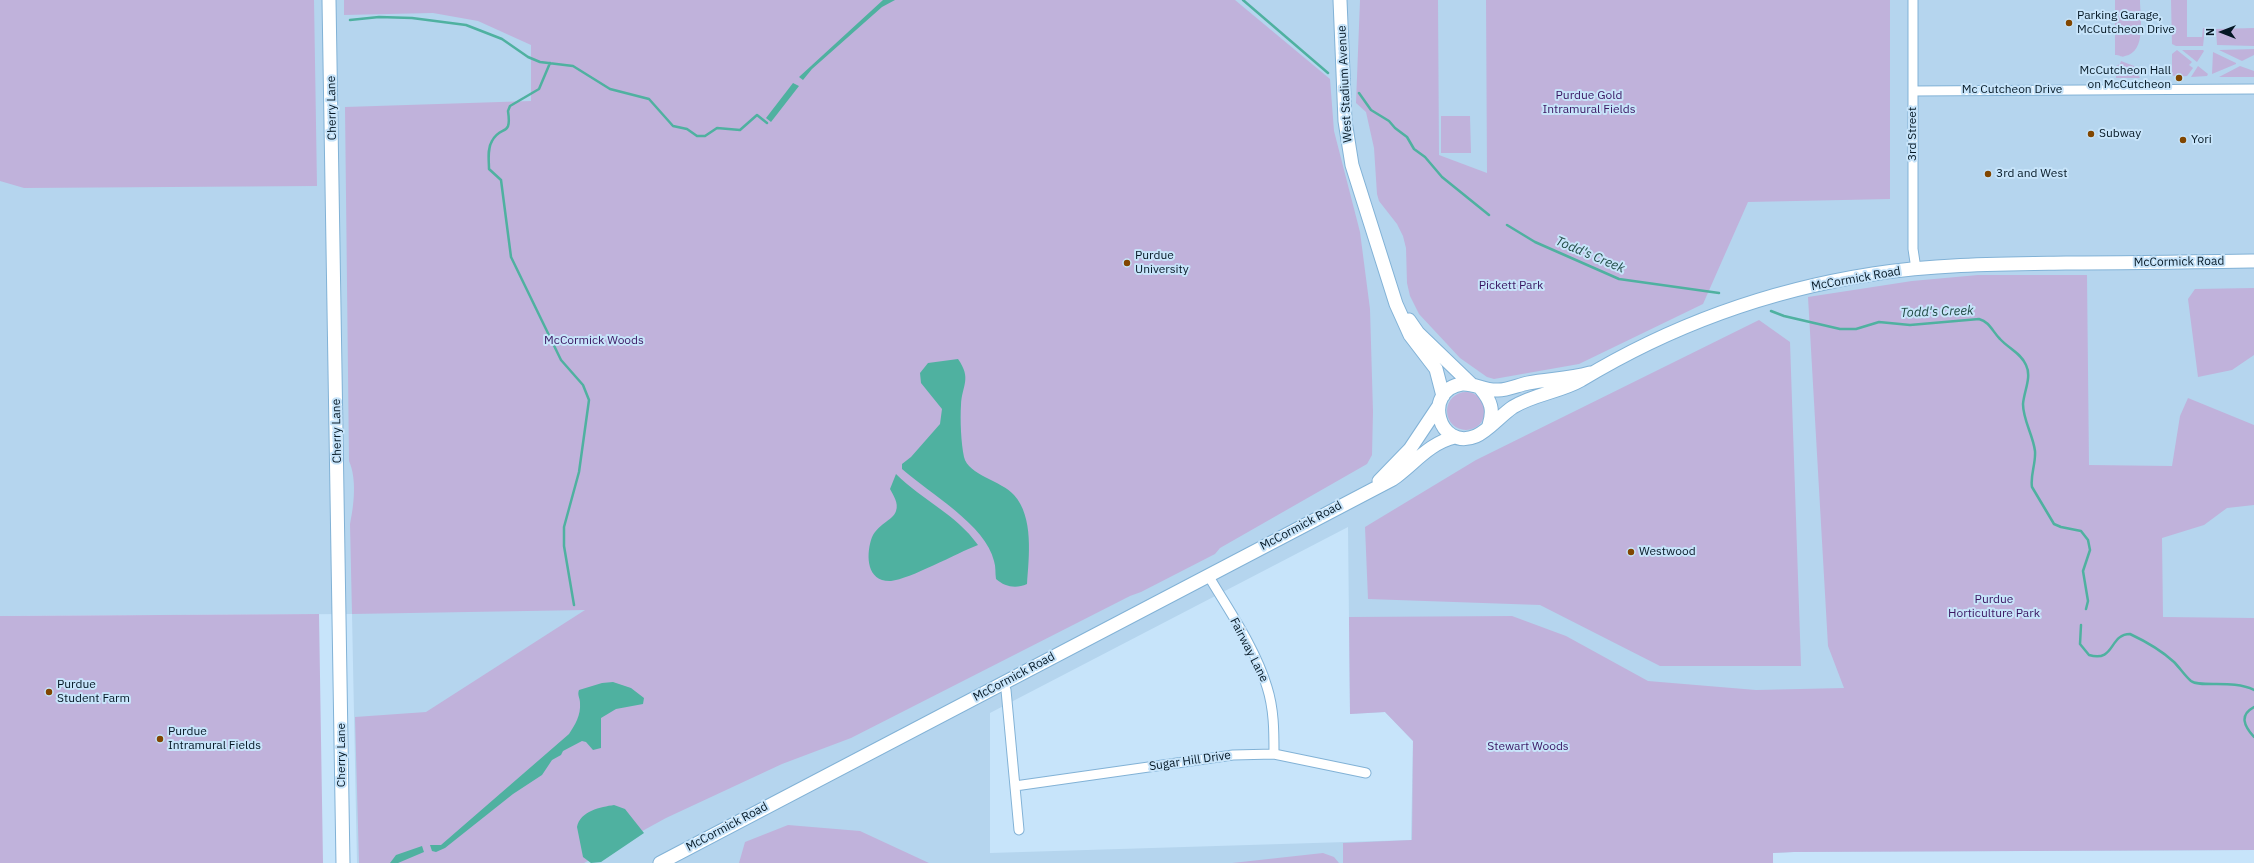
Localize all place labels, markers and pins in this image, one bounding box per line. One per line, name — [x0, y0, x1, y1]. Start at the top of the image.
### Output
place label: Parking Garage, McCutcheon Drive — [2077, 9, 2175, 37]
marker: Parking Garage, McCutcheon Drive — [2064, 18, 2074, 28]
place label: McCutcheon Hall on McCutcheon — [2080, 64, 2171, 92]
marker: McCutcheon Hall on McCutcheon — [2174, 73, 2184, 83]
place label: Subway — [2099, 127, 2141, 141]
marker: Subway — [2086, 129, 2096, 139]
place label: Yori — [2191, 133, 2212, 147]
marker: Yori — [2178, 135, 2188, 145]
place label: 3rd and West — [1996, 167, 2067, 181]
marker: 3rd and West — [1983, 169, 1993, 179]
place label: Purdue University — [1135, 249, 1189, 277]
marker: Purdue University — [1122, 258, 1132, 268]
place label: Westwood — [1639, 545, 1696, 559]
marker: Westwood — [1626, 547, 1636, 557]
place label: Purdue Student Farm — [57, 678, 130, 706]
marker: Purdue Student Farm — [44, 687, 54, 697]
place label: Purdue Intramural Fields — [168, 725, 261, 753]
marker: Purdue Intramural Fields — [155, 734, 165, 744]

